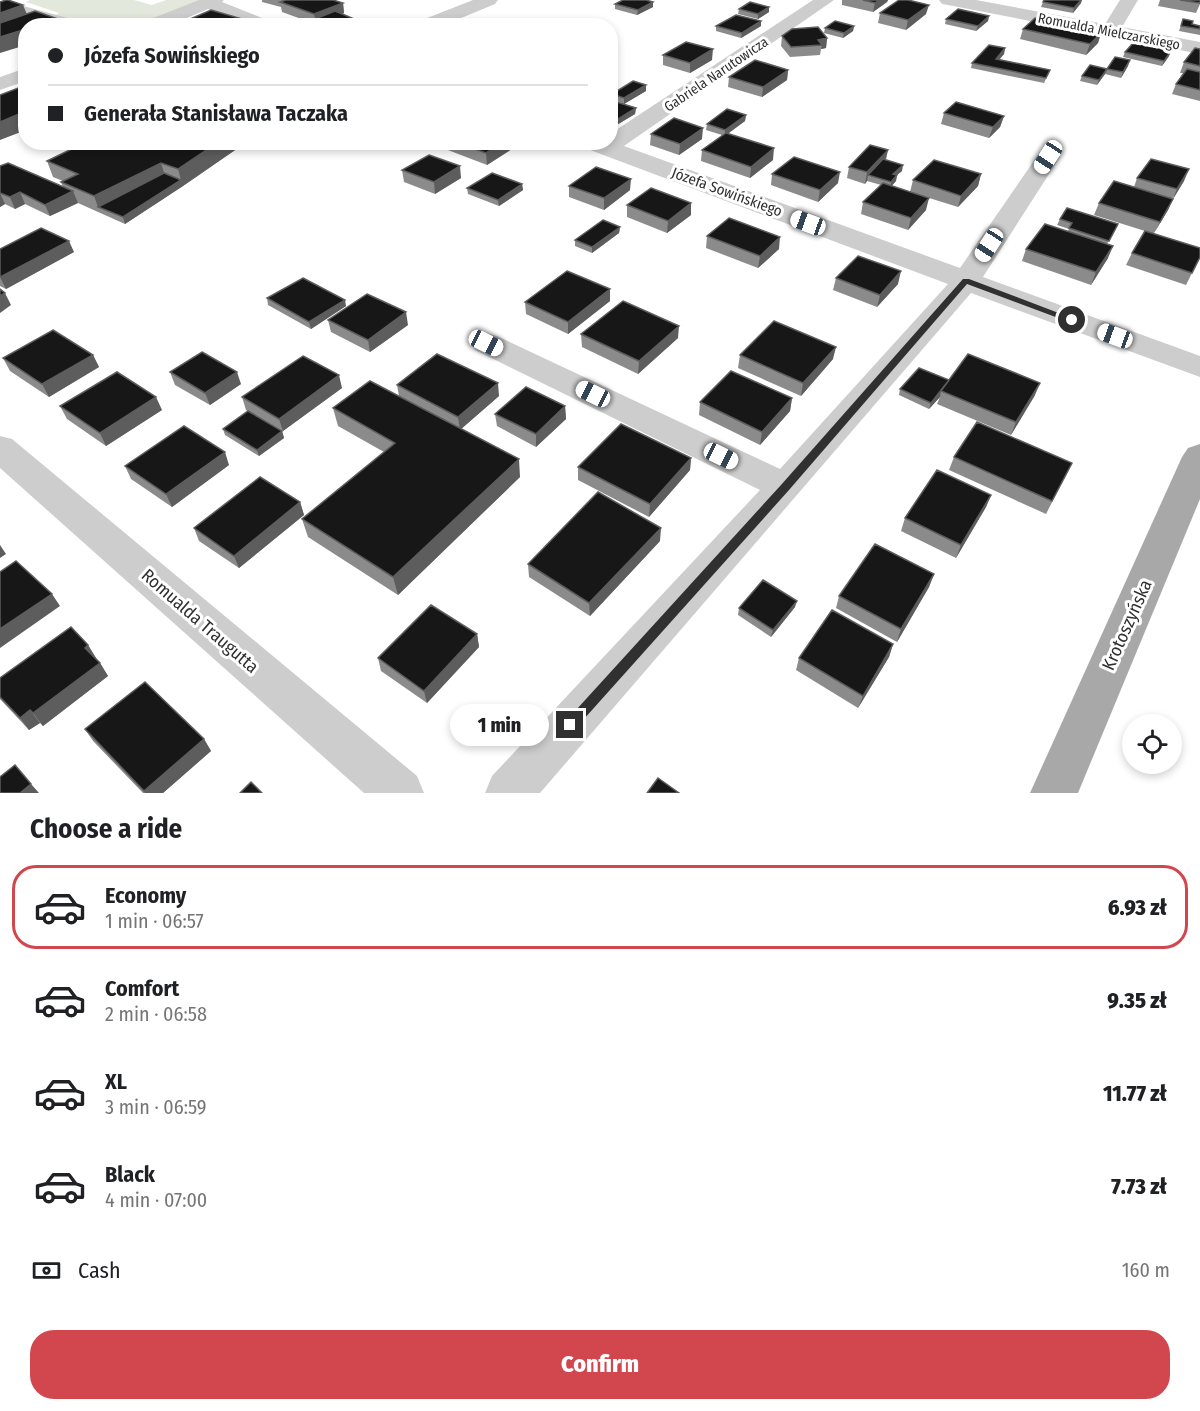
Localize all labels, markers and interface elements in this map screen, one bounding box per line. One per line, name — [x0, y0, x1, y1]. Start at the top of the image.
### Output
street label: Romualda Mielczarskiego — [1036, 9, 1181, 54]
street label: Gabriela Narutowicza — [661, 33, 772, 115]
text: Józefa Sowińskiego — [84, 42, 260, 69]
text: Generała Stanisława Taczaka — [84, 100, 348, 127]
car — [1031, 137, 1065, 177]
street label: Józefa Sowińskiego — [669, 164, 785, 220]
car — [788, 208, 828, 238]
car — [972, 225, 1006, 265]
route start — [1058, 306, 1085, 333]
car — [1095, 321, 1135, 351]
car — [466, 327, 506, 359]
car — [573, 378, 613, 410]
car — [701, 440, 741, 472]
street label: Romualda Traugutta — [137, 564, 263, 678]
street label: Krotoszyńska — [1097, 576, 1157, 674]
callout: 1 min — [450, 704, 549, 746]
route end — [556, 711, 583, 738]
text: 1 min — [478, 713, 521, 737]
map controls — [1122, 714, 1182, 774]
button: locate — [1122, 714, 1182, 774]
text: Choose a ride — [30, 813, 182, 845]
icon: car — [33, 880, 87, 934]
text: Economy — [105, 882, 186, 909]
text: 6.93 zł — [1108, 894, 1167, 921]
text: 1 min · 06:57 — [105, 909, 204, 933]
icon: car — [33, 973, 87, 1027]
text: Comfort — [105, 975, 179, 1002]
text: 9.35 zł — [1107, 987, 1167, 1014]
text: 2 min · 06:58 — [105, 1002, 207, 1026]
icon: car — [33, 1066, 87, 1120]
text: XL — [105, 1068, 127, 1095]
text: 11.77 zł — [1103, 1080, 1167, 1107]
text: 3 min · 06:59 — [105, 1095, 207, 1119]
icon: car — [33, 1159, 87, 1213]
text: Black — [105, 1161, 155, 1188]
text: 7.73 zł — [1111, 1173, 1167, 1200]
text: 4 min · 07:00 — [105, 1188, 207, 1212]
icon: cash — [30, 1254, 63, 1287]
text: Cash — [78, 1257, 121, 1284]
text: 160 m — [1122, 1258, 1170, 1282]
button: Confirm — [30, 1330, 1170, 1399]

